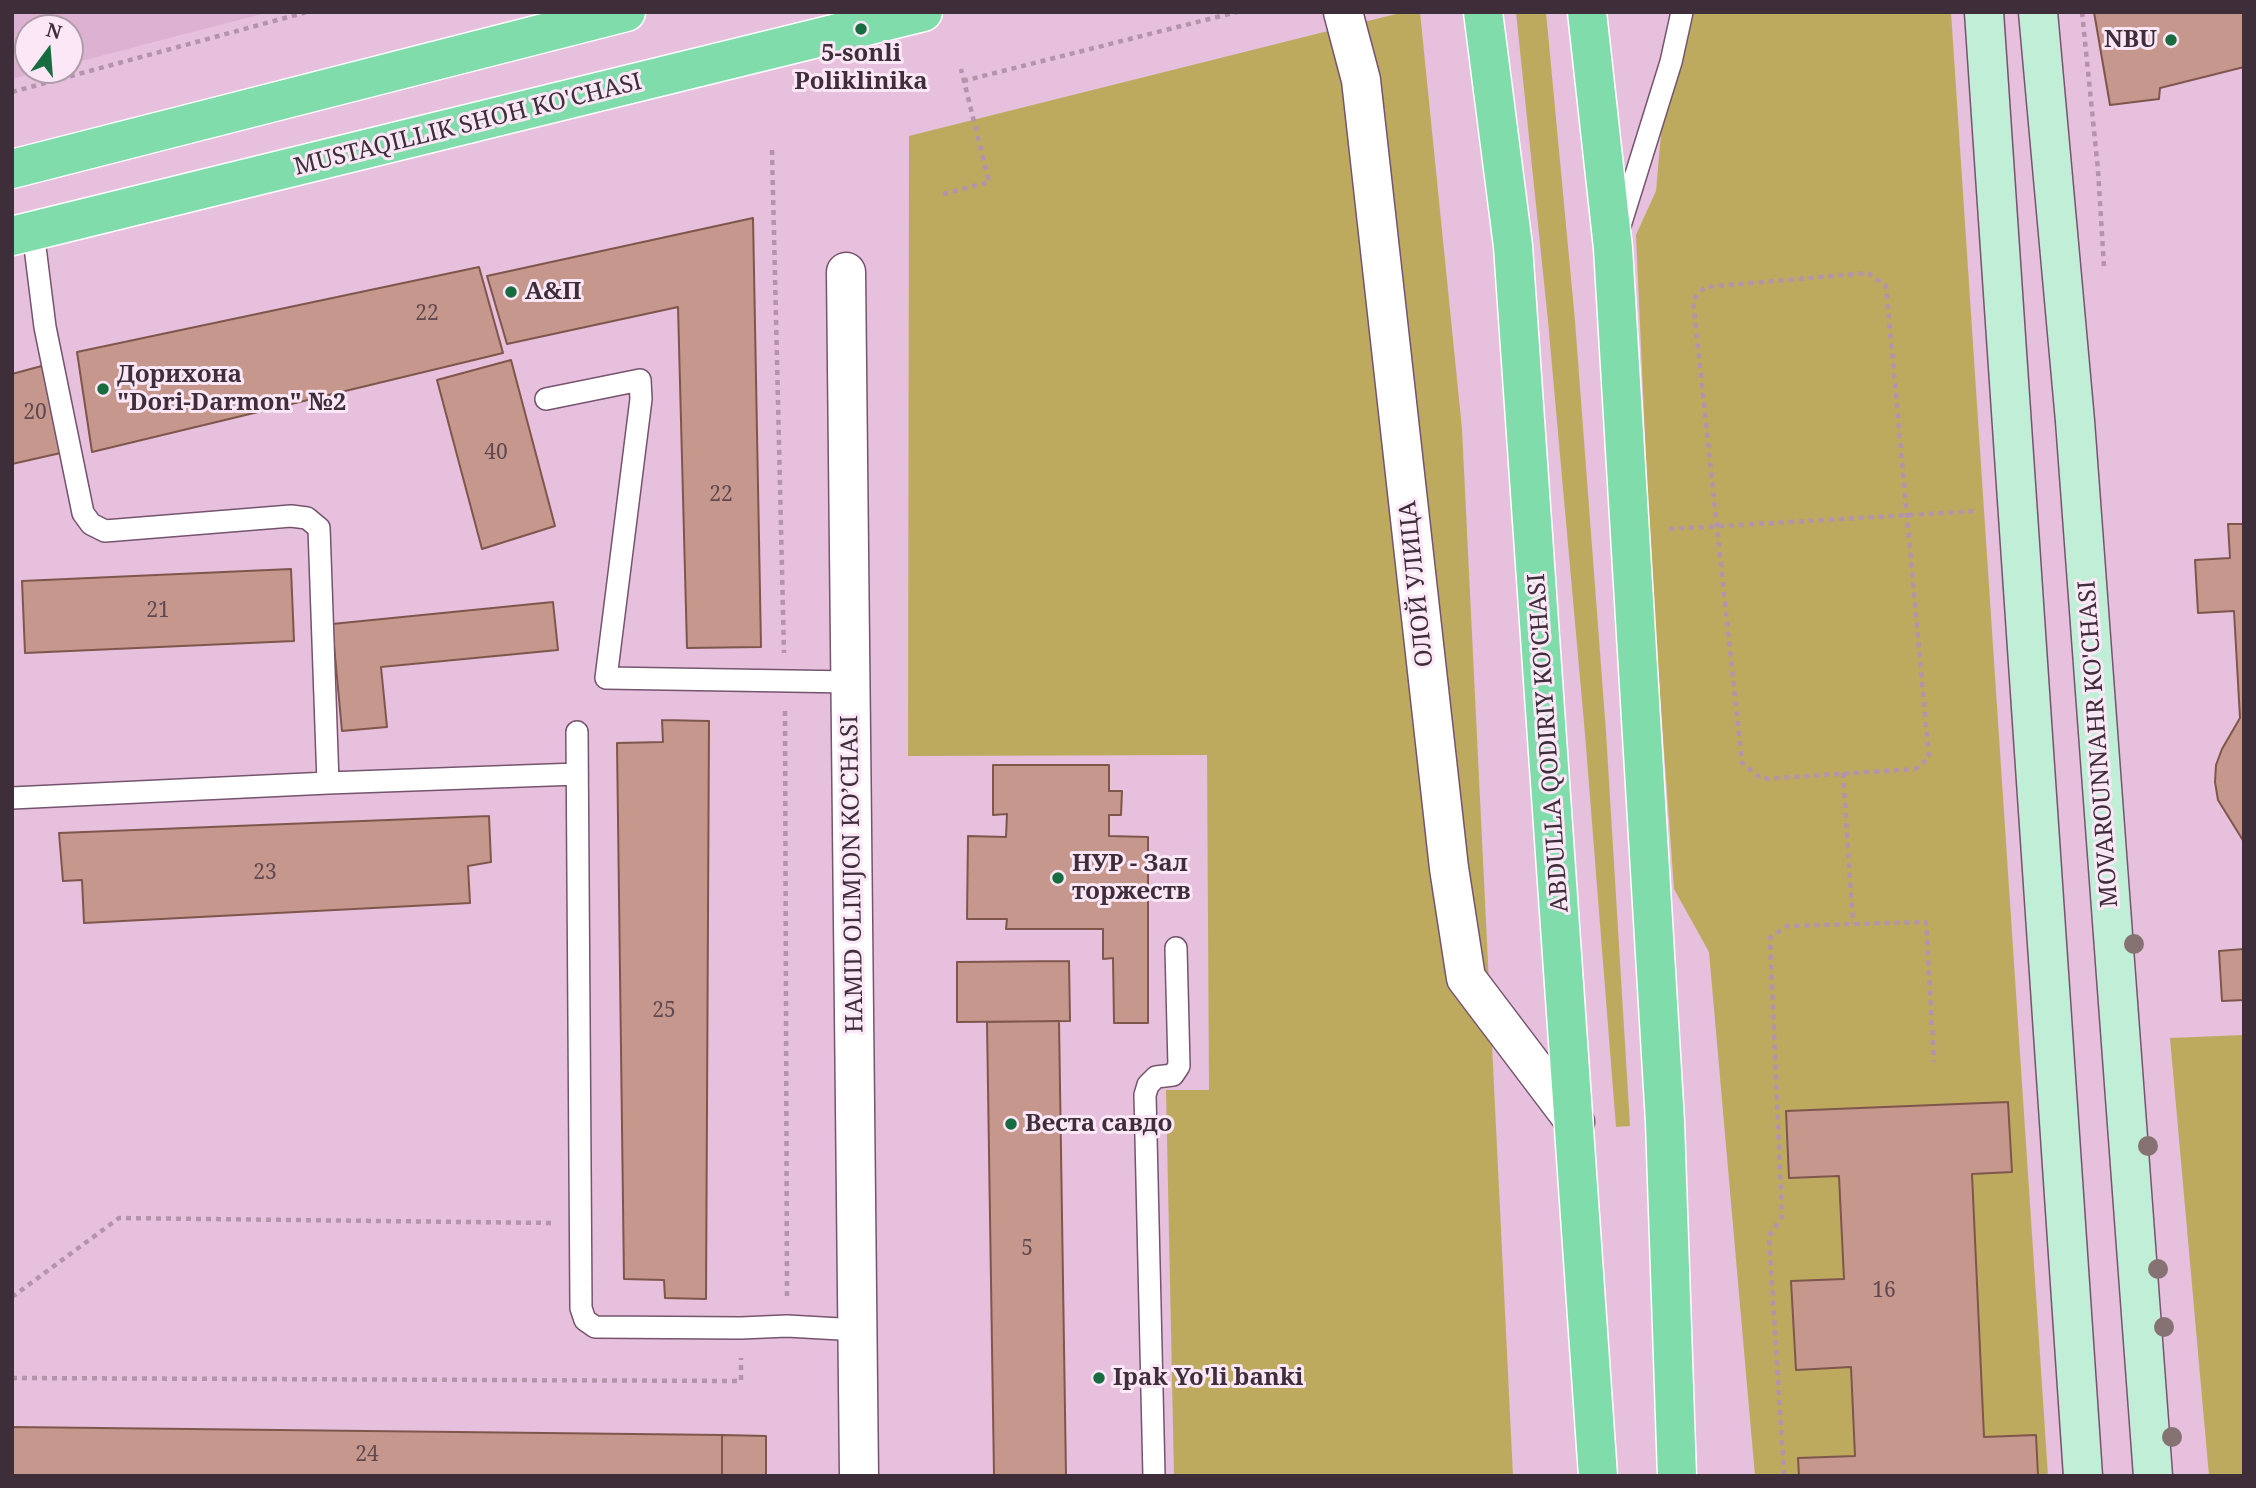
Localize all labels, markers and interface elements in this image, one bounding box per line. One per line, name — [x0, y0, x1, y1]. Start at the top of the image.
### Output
north arrow — [14, 14, 84, 84]
text: N — [43, 16, 65, 45]
marker: 5-sonli Poliklinika — [853, 21, 869, 37]
place label: NBU — [2104, 26, 2157, 54]
marker: NBU — [2163, 32, 2179, 48]
place label: 5-sonli Poliklinika — [794, 40, 928, 96]
street label: MUSTAQILLIK SHOH KO'CHASI — [291, 68, 645, 182]
place label: А&П — [525, 278, 581, 306]
marker: А&П — [503, 284, 519, 300]
house number: 22 — [415, 301, 439, 327]
place label: Дорихона "Dori-Darmon" №2 — [117, 361, 346, 417]
marker: Дорихона "Dori-Darmon" №2 — [95, 381, 111, 397]
house number: 20 — [23, 400, 47, 426]
house number: 40 — [484, 440, 508, 466]
house number: 22 — [709, 482, 733, 508]
street label: ОЛОЙ УЛИЦА — [1394, 499, 1440, 669]
street label: ABDULLA QODIRIY KO'CHASI — [1523, 572, 1575, 914]
street label: MOVAROUNNAHR KO'CHASI — [2073, 579, 2125, 909]
house number: 21 — [146, 598, 170, 624]
street label: HAMID OLIMJON KO’CHASI — [836, 715, 870, 1033]
place label: НУР - Зал торжеств — [1072, 850, 1191, 906]
house number: 23 — [253, 860, 277, 886]
marker: НУР - Зал торжеств — [1050, 870, 1066, 886]
house number: 25 — [652, 998, 676, 1024]
place label: Веста савдо — [1025, 1110, 1172, 1138]
marker: Веста савдо — [1003, 1116, 1019, 1132]
house number: 5 — [1021, 1236, 1033, 1262]
house number: 16 — [1872, 1278, 1896, 1304]
place label: Ipak Yo'li banki — [1113, 1364, 1304, 1392]
marker: Ipak Yo'li banki — [1091, 1370, 1107, 1386]
house number: 24 — [355, 1442, 379, 1468]

